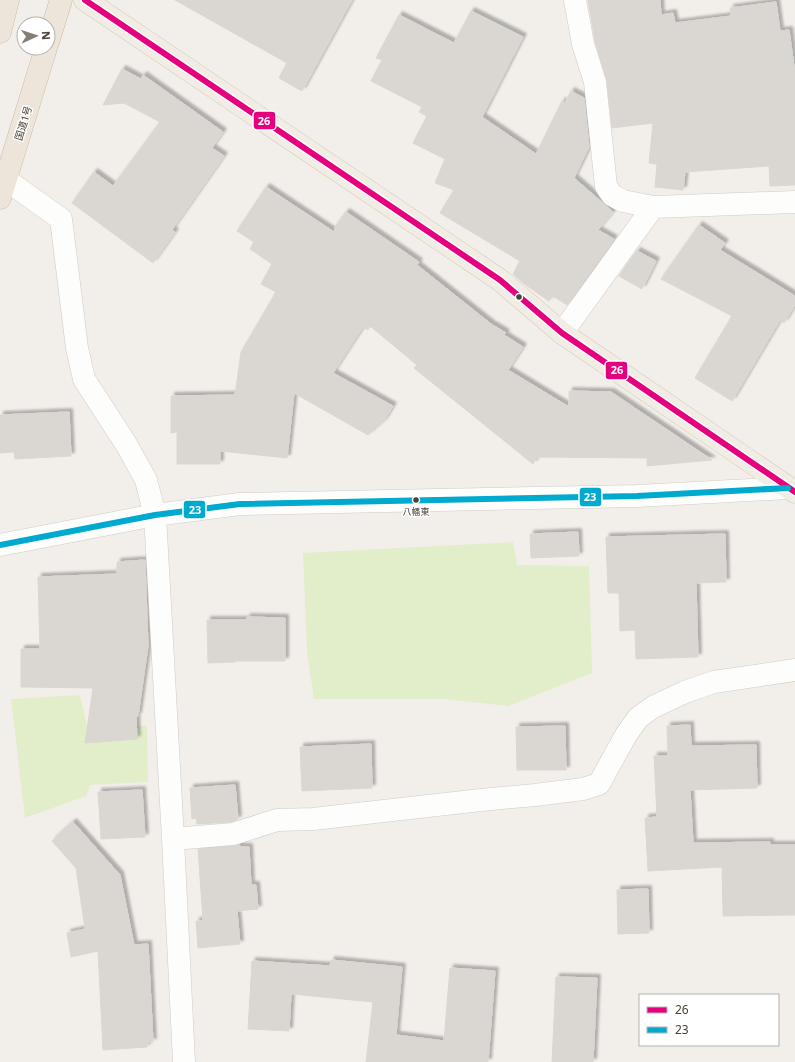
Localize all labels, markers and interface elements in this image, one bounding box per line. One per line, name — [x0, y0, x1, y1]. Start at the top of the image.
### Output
north arrow — [16, 16, 56, 56]
text: N — [39, 31, 54, 40]
street label: 国道1号 — [11, 104, 35, 142]
line badge: 26 — [253, 111, 276, 130]
text: 26 — [258, 113, 270, 128]
unlabelled marker — [514, 292, 524, 302]
line badge: 26 — [605, 361, 628, 380]
text: 26 — [611, 362, 623, 377]
line badge: 23 — [579, 487, 602, 507]
text: 23 — [584, 489, 596, 504]
marker: 八幡東 — [411, 495, 421, 505]
line badge: 23 — [183, 500, 206, 519]
text: 23 — [189, 502, 201, 517]
place label: 八幡東 — [402, 505, 430, 518]
legend — [639, 994, 779, 1046]
text: 26 — [675, 1001, 689, 1018]
text: 23 — [675, 1021, 689, 1038]

